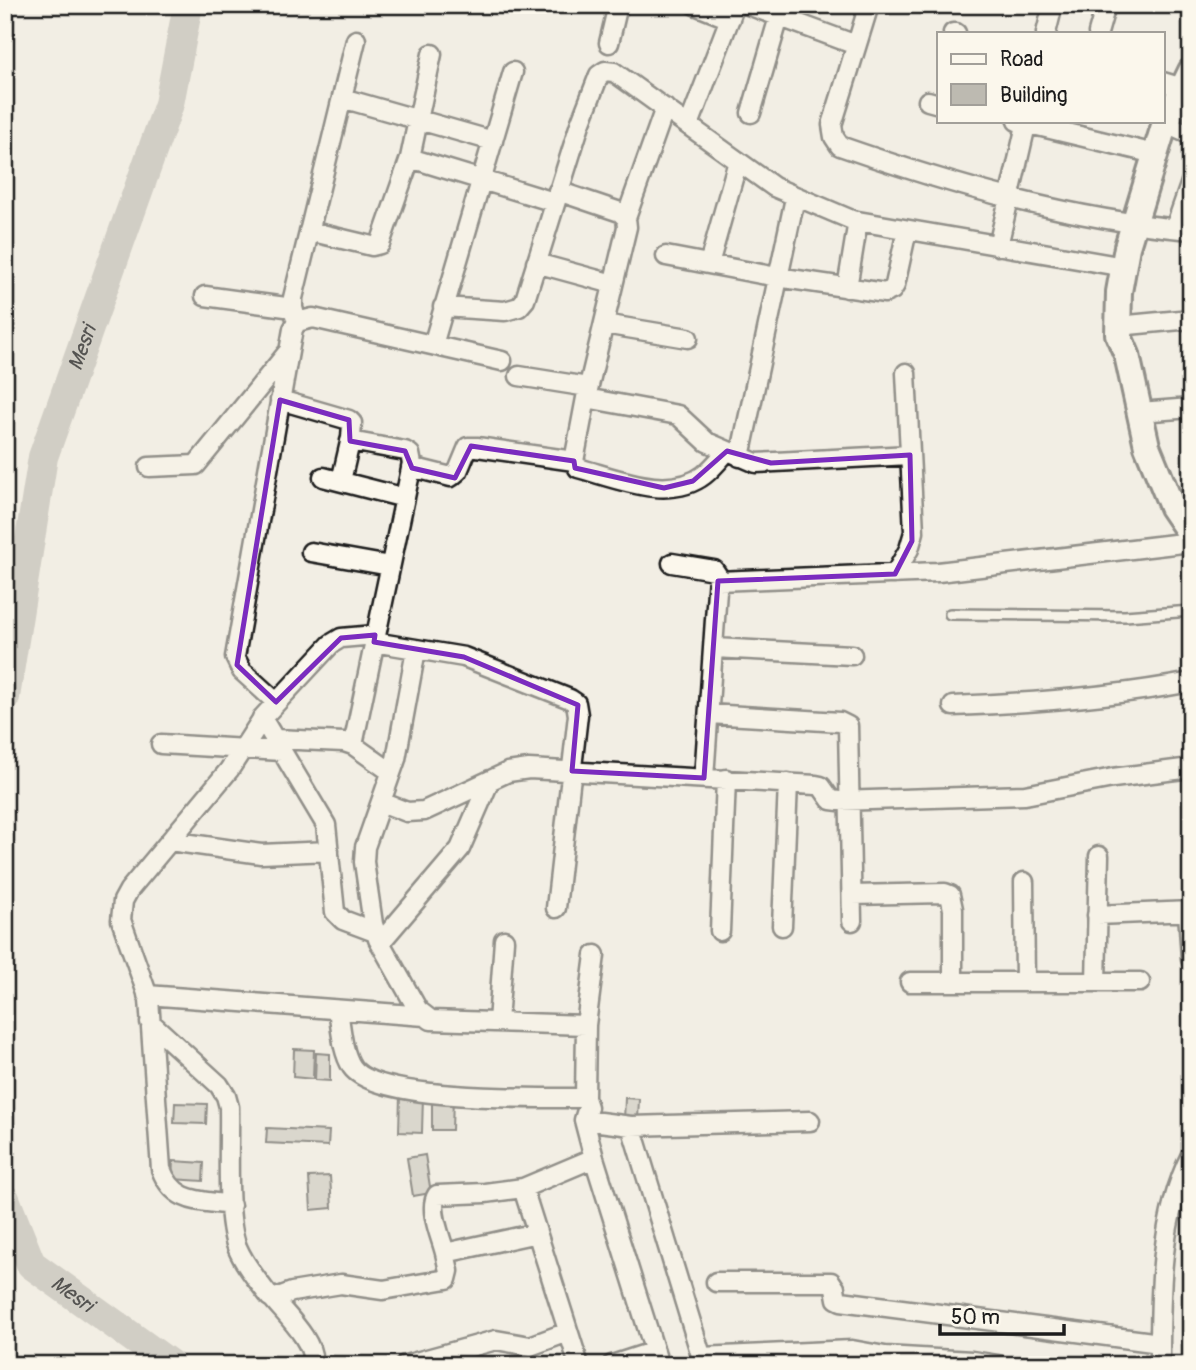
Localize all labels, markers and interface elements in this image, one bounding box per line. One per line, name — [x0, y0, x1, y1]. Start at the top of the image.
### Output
legend — [937, 32, 1164, 122]
text: Road — [1000, 46, 1044, 73]
text: Building — [1000, 82, 1067, 109]
water label: Mesri — [62, 319, 104, 374]
water label: Mesri — [45, 1270, 101, 1321]
scale bar — [940, 1293, 1065, 1337]
text: 50 m — [951, 1304, 1000, 1331]

